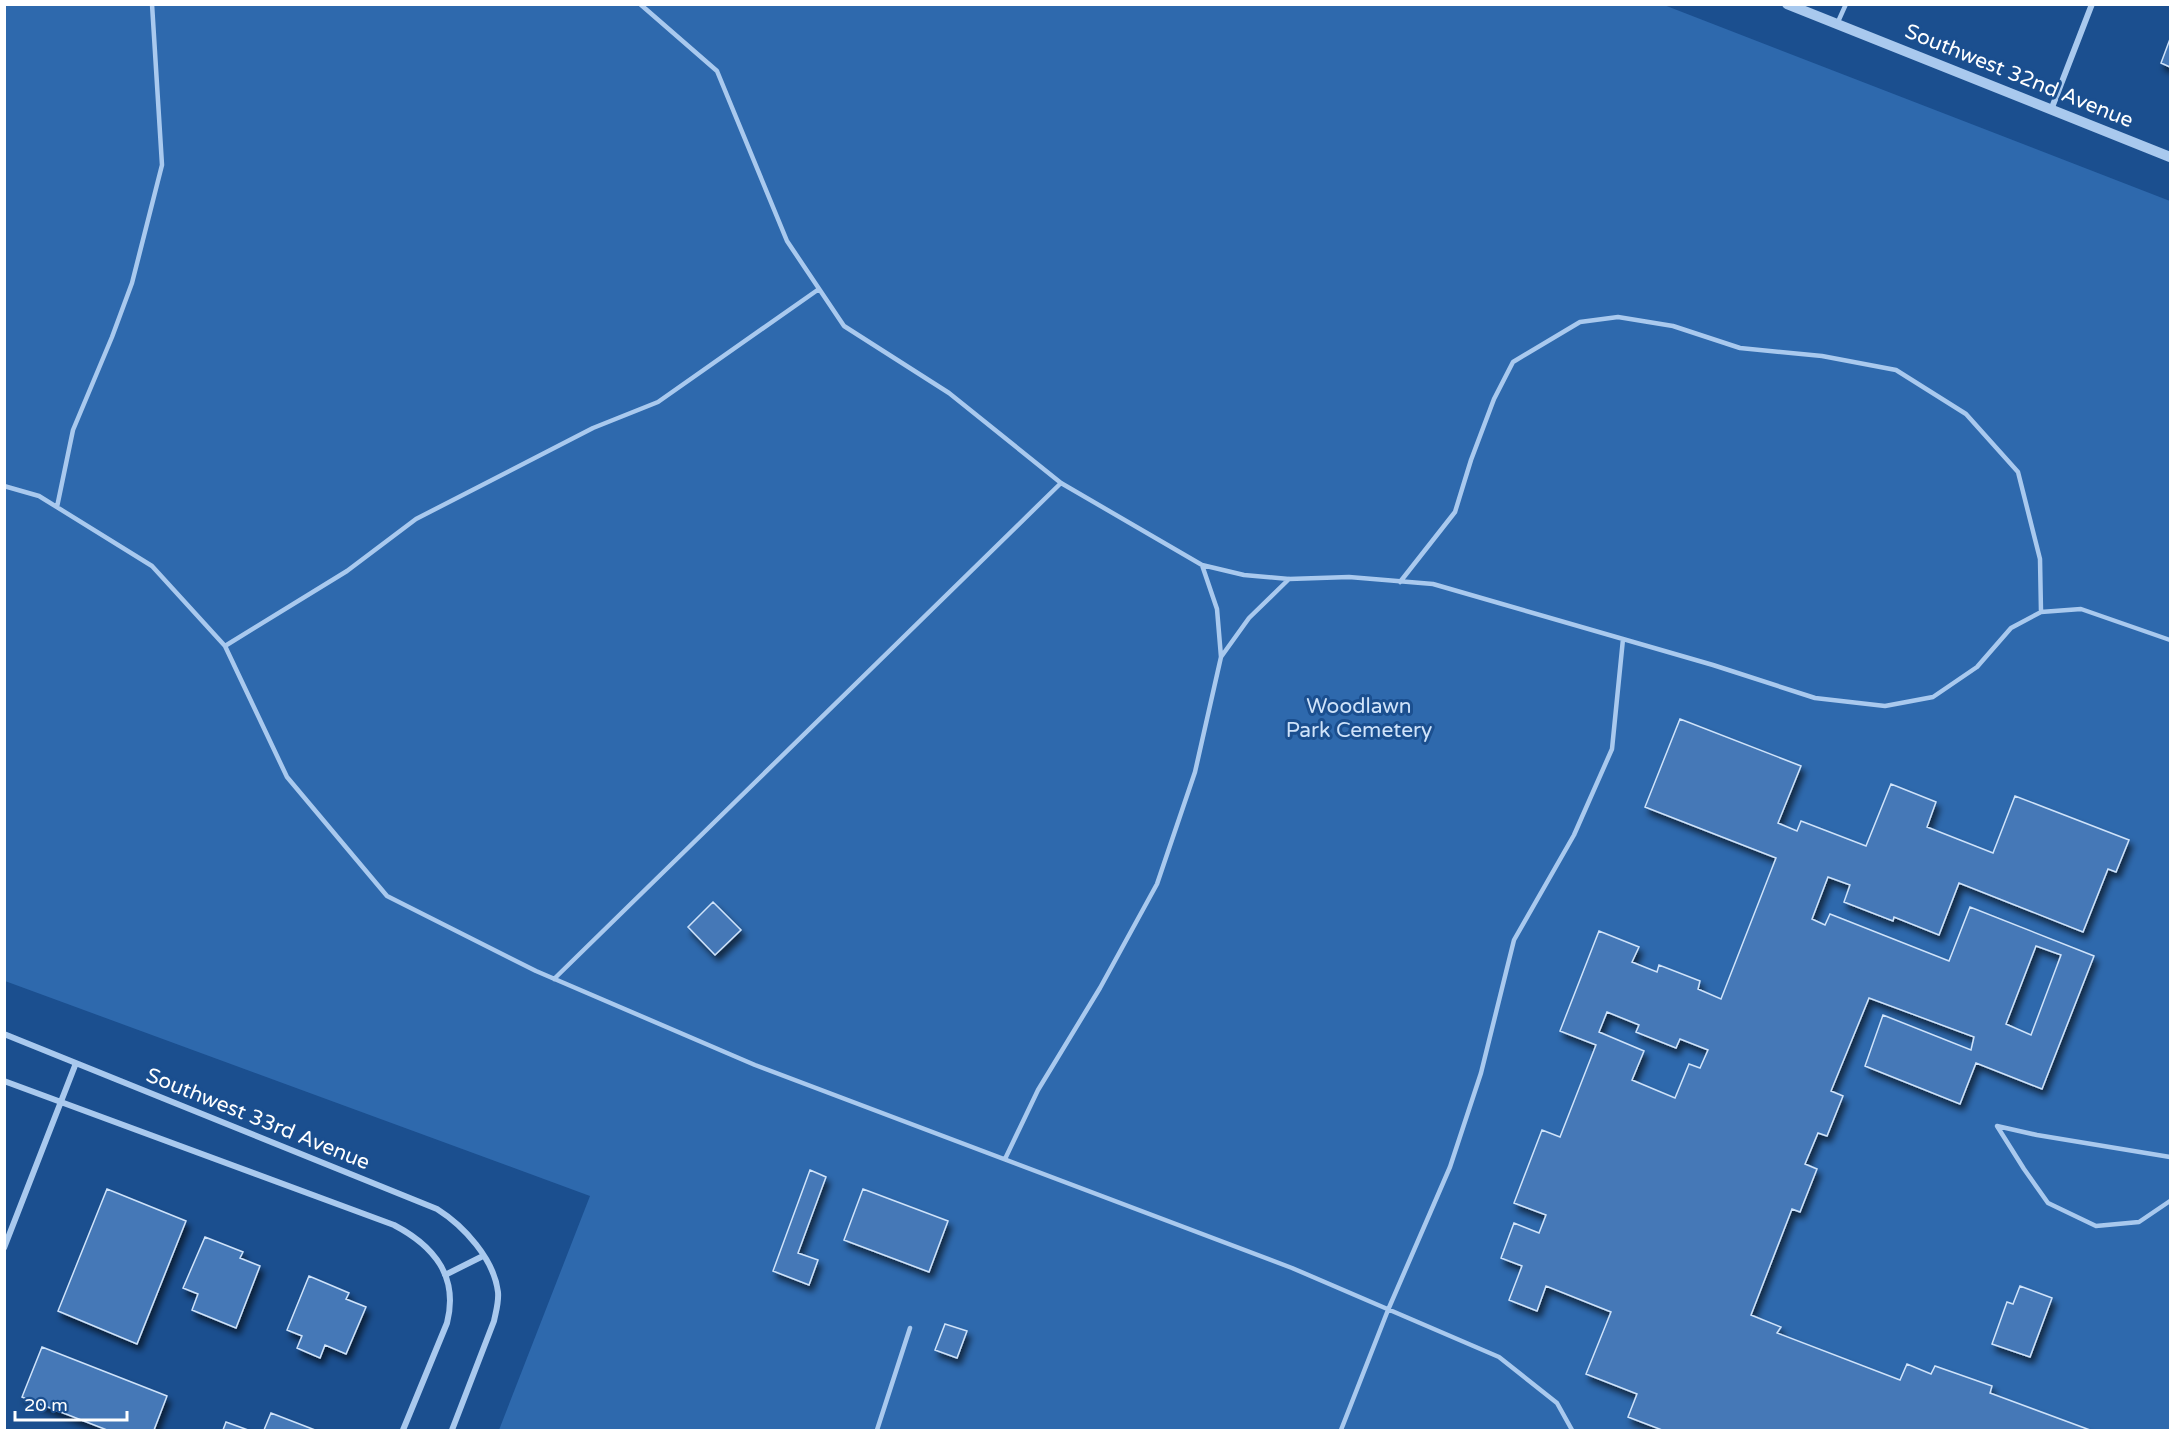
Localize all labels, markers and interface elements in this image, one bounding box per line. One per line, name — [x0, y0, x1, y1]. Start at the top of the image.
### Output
street label: Southwest 32nd Avenue — [1901, 19, 2137, 133]
park label: Woodlawn Park Cemetery — [1286, 694, 1432, 743]
street label: Southwest 33rd Avenue — [143, 1063, 374, 1175]
scale bar — [15, 1384, 128, 1422]
text: 20 m — [24, 1394, 68, 1416]

